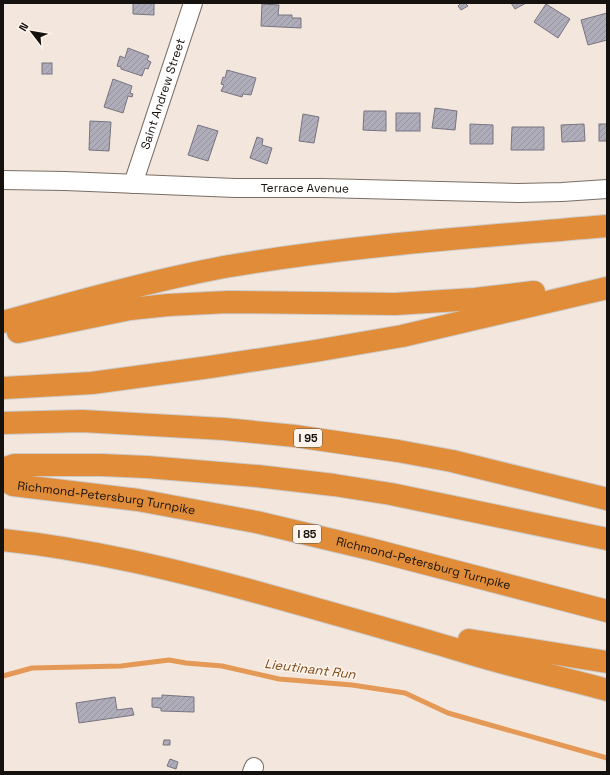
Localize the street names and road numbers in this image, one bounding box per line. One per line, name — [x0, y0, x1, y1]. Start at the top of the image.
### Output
street label: Saint Andrew Street — [137, 36, 189, 152]
street label: Terrace Avenue — [261, 180, 349, 197]
road number: I 95 — [294, 429, 322, 447]
street label: Richmond-Petersburg Turnpike — [17, 478, 197, 519]
road number: I 85 — [293, 525, 321, 543]
street label: Richmond-Petersburg Turnpike — [334, 533, 512, 593]

